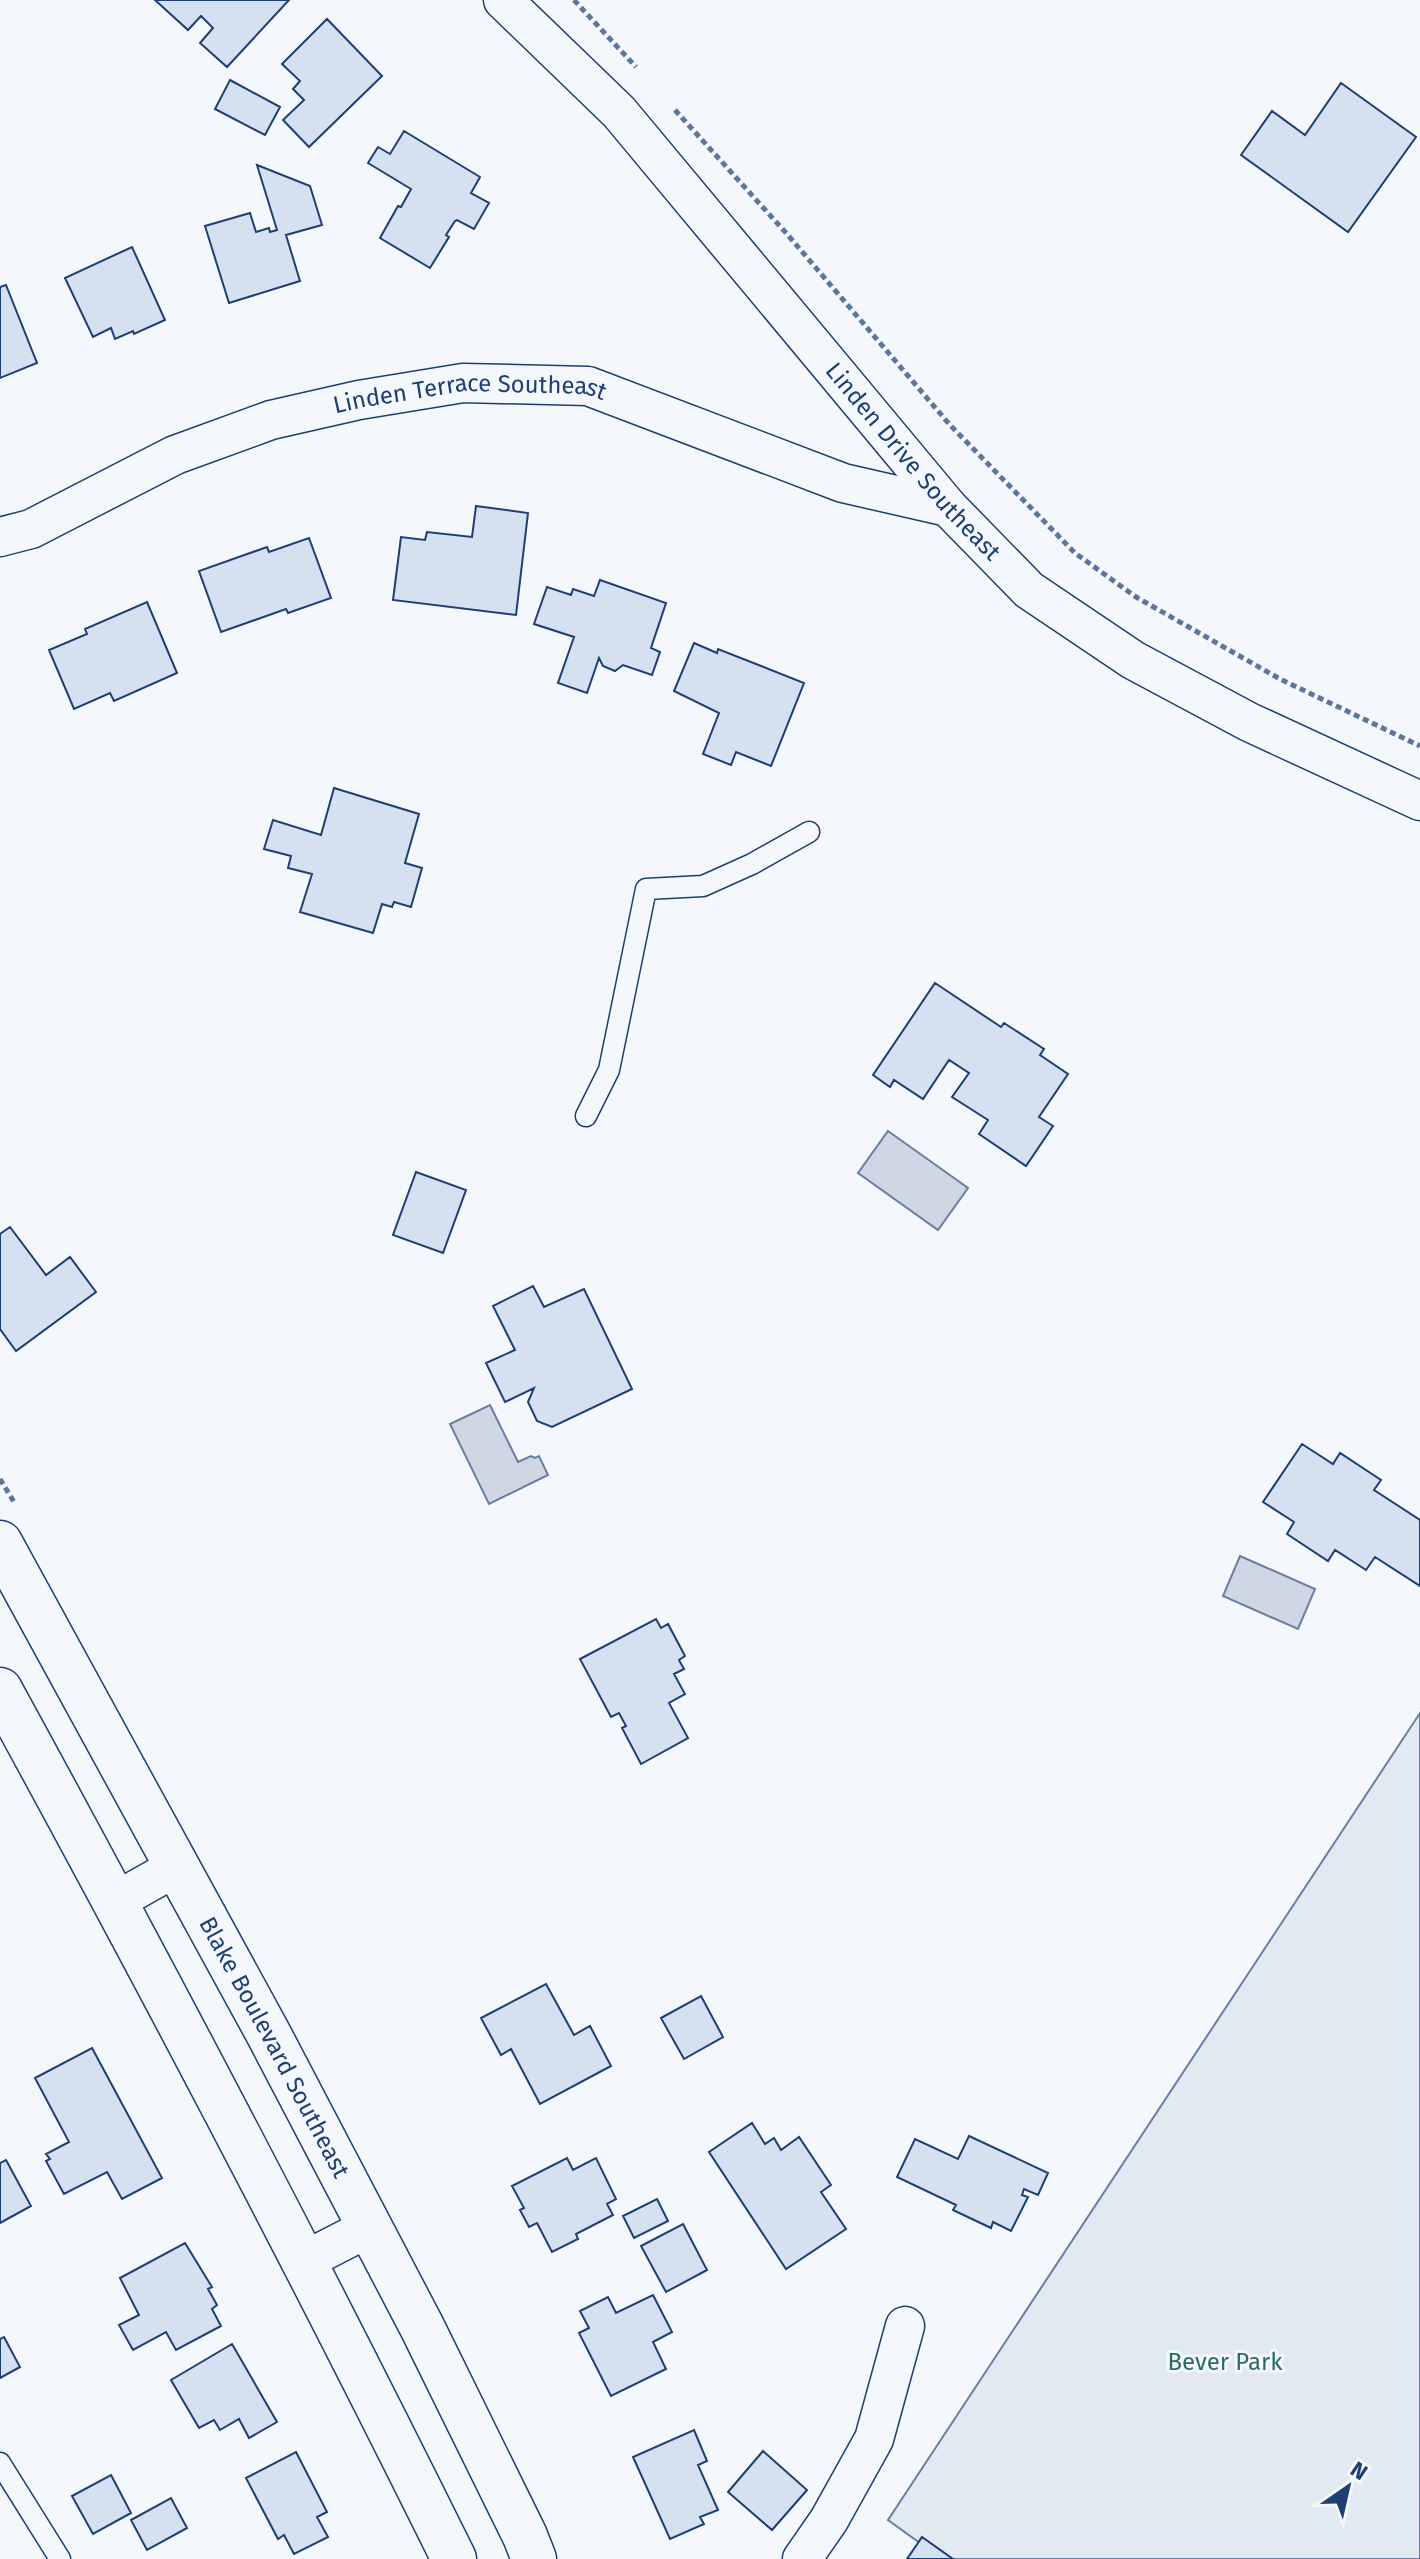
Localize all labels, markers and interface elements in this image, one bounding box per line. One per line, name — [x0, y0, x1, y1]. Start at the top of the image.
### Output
street label: Linden Drive Southeast — [820, 357, 1007, 566]
street label: Linden Terrace Southeast — [330, 369, 611, 419]
street label: Blake Boulevard Southeast — [193, 1912, 355, 2183]
park label: Bever Park — [1167, 2348, 1283, 2376]
north arrow — [1308, 2447, 1388, 2527]
text: N — [1345, 2456, 1373, 2486]

